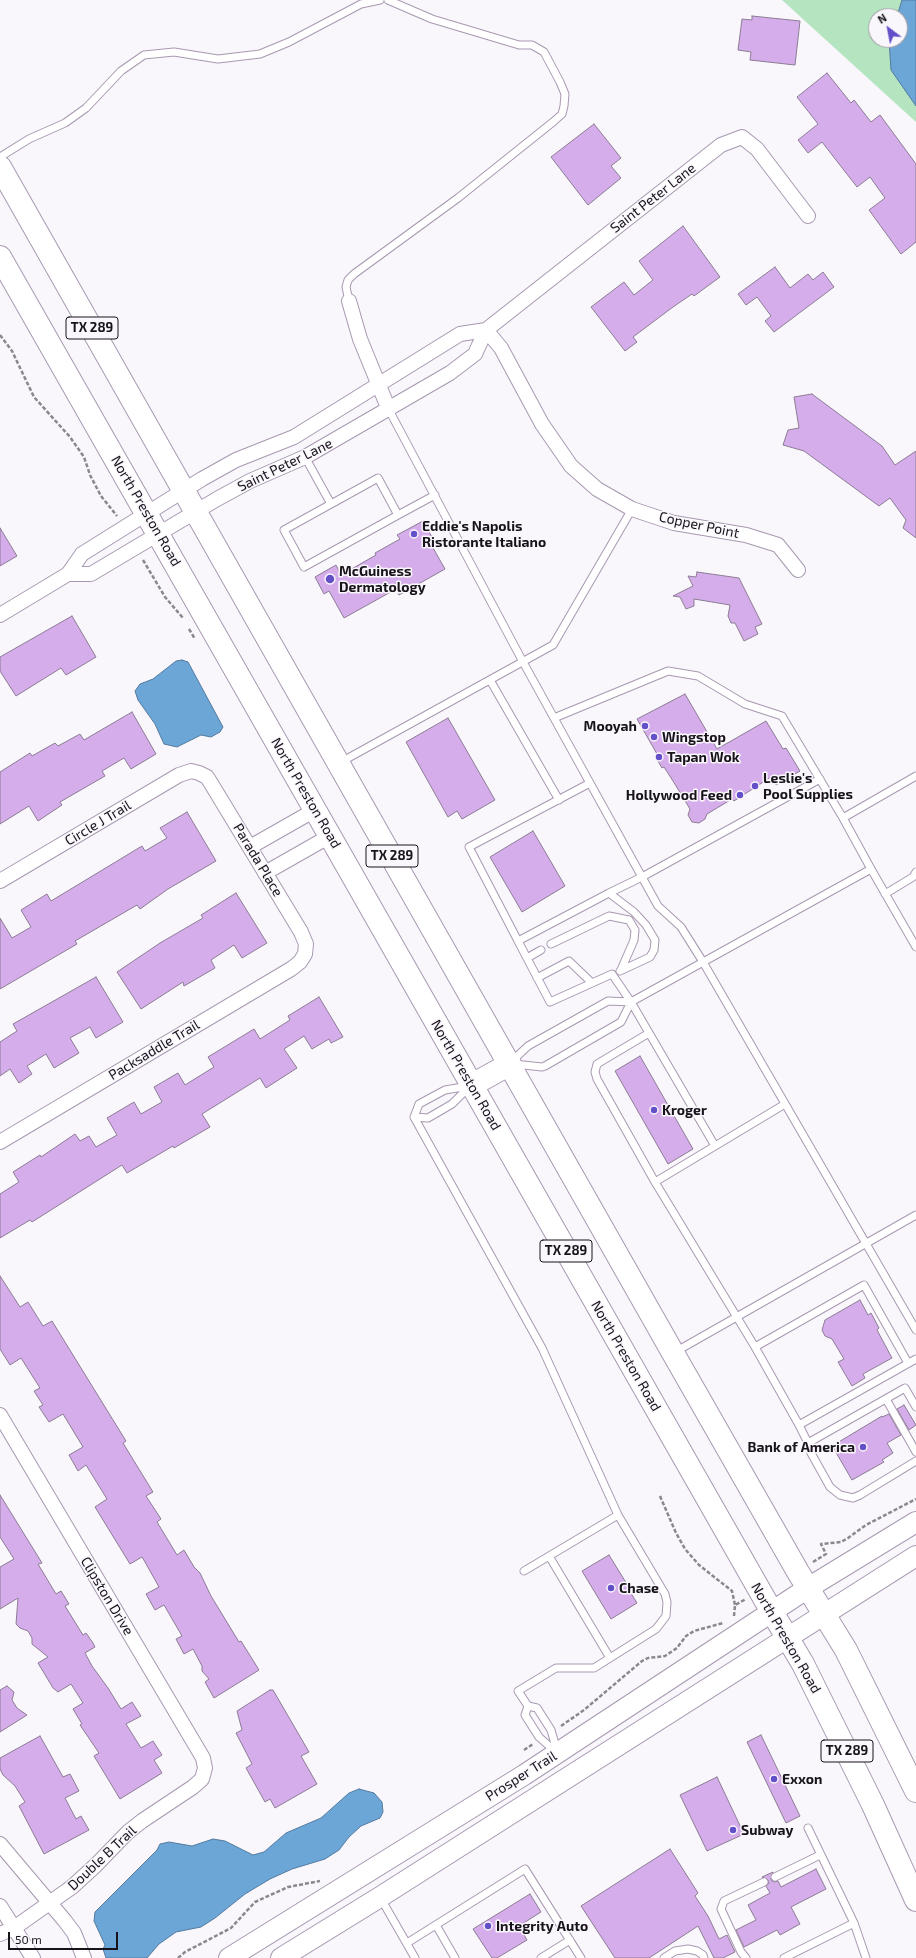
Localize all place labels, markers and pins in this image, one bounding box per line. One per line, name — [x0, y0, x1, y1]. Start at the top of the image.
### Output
place label: Eddie's Napolis Ristorante Italiano — [422, 518, 546, 550]
marker: Eddie's Napolis Ristorante Italiano — [409, 529, 419, 539]
place label: McGuiness Dermatology — [339, 563, 426, 596]
marker: McGuiness Dermatology — [324, 573, 336, 585]
place label: Mooyah — [584, 718, 637, 734]
marker: Mooyah — [640, 721, 650, 731]
place label: Wingstop — [662, 729, 726, 745]
marker: Wingstop — [649, 732, 659, 742]
place label: Tapan Wok — [667, 749, 740, 765]
marker: Tapan Wok — [654, 752, 664, 762]
place label: Leslie's Pool Supplies — [763, 770, 853, 802]
marker: Leslie's Pool Supplies — [750, 781, 760, 791]
place label: Hollywood Feed — [626, 787, 732, 803]
marker: Hollywood Feed — [735, 790, 745, 800]
place label: Kroger — [662, 1102, 707, 1118]
marker: Kroger — [649, 1105, 659, 1115]
place label: Bank of America — [748, 1439, 855, 1455]
marker: Bank of America — [858, 1442, 868, 1452]
place label: Chase — [619, 1580, 659, 1596]
marker: Chase — [606, 1583, 616, 1593]
place label: Exxon — [782, 1771, 822, 1787]
marker: Exxon — [769, 1774, 779, 1784]
place label: Subway — [741, 1822, 793, 1838]
marker: Subway — [728, 1825, 738, 1835]
place label: Integrity Auto — [496, 1918, 588, 1934]
marker: Integrity Auto — [483, 1921, 493, 1931]

